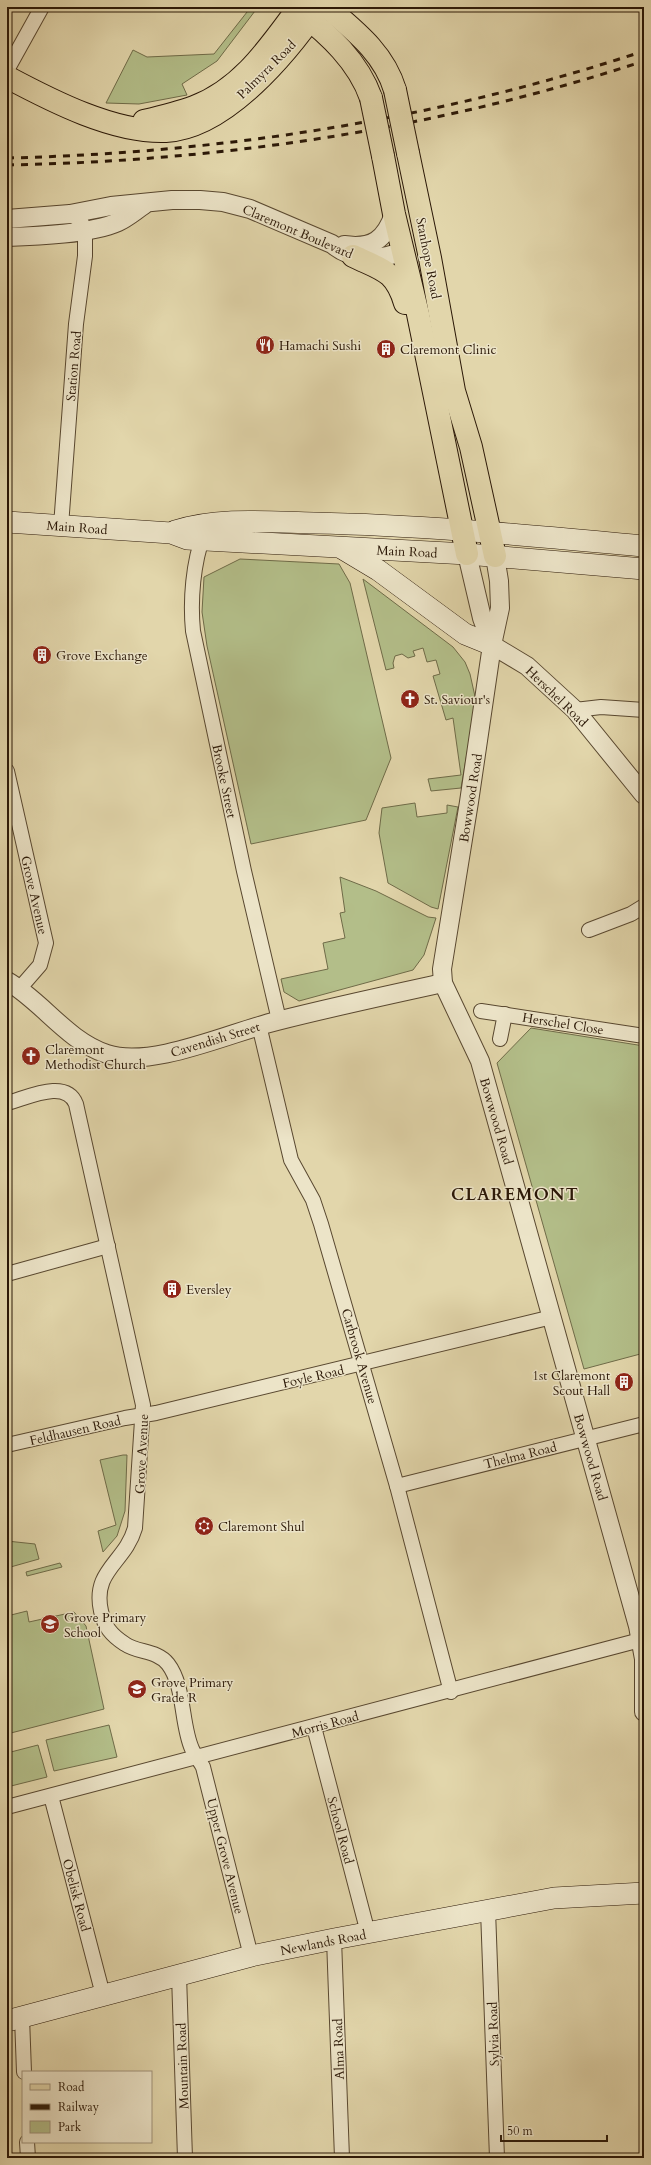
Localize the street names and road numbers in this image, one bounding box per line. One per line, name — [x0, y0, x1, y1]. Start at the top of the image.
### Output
street label: Palmyra Road — [233, 36, 300, 103]
street label: Claremont Boulevard — [240, 200, 356, 263]
street label: Stanhope Road — [411, 216, 445, 301]
street label: Station Road — [62, 330, 86, 402]
street label: Main Road — [46, 517, 108, 539]
street label: Main Road — [376, 541, 438, 563]
street label: Herschel Road — [521, 662, 591, 731]
street label: Brooke Street — [207, 743, 241, 820]
street label: Bowwood Road — [455, 752, 487, 844]
street label: Grove Avenue — [16, 854, 52, 936]
street label: Herschel Close — [521, 1009, 605, 1039]
street label: Cavendish Street — [169, 1018, 262, 1062]
street label: Bowwood Road — [475, 1076, 517, 1167]
street label: Carbrook Avenue — [337, 1306, 381, 1406]
street label: Foyle Road — [281, 1361, 346, 1393]
street label: Feldhausen Road — [28, 1412, 123, 1450]
street label: Bowwood Road — [569, 1412, 611, 1503]
street label: Grove Avenue — [131, 1413, 153, 1495]
street label: Thelma Road — [482, 1438, 559, 1474]
street label: Morris Road — [290, 1707, 361, 1743]
street label: School Road — [322, 1795, 358, 1866]
street label: Upper Grove Avenue — [202, 1796, 248, 1916]
street label: Obelisk Road — [58, 1857, 94, 1934]
street label: Newlands Road — [279, 1926, 368, 1960]
street label: Sylvia Road — [484, 2001, 504, 2067]
street label: Alma Road — [329, 2018, 349, 2080]
street label: Mountain Road — [172, 2022, 194, 2110]

